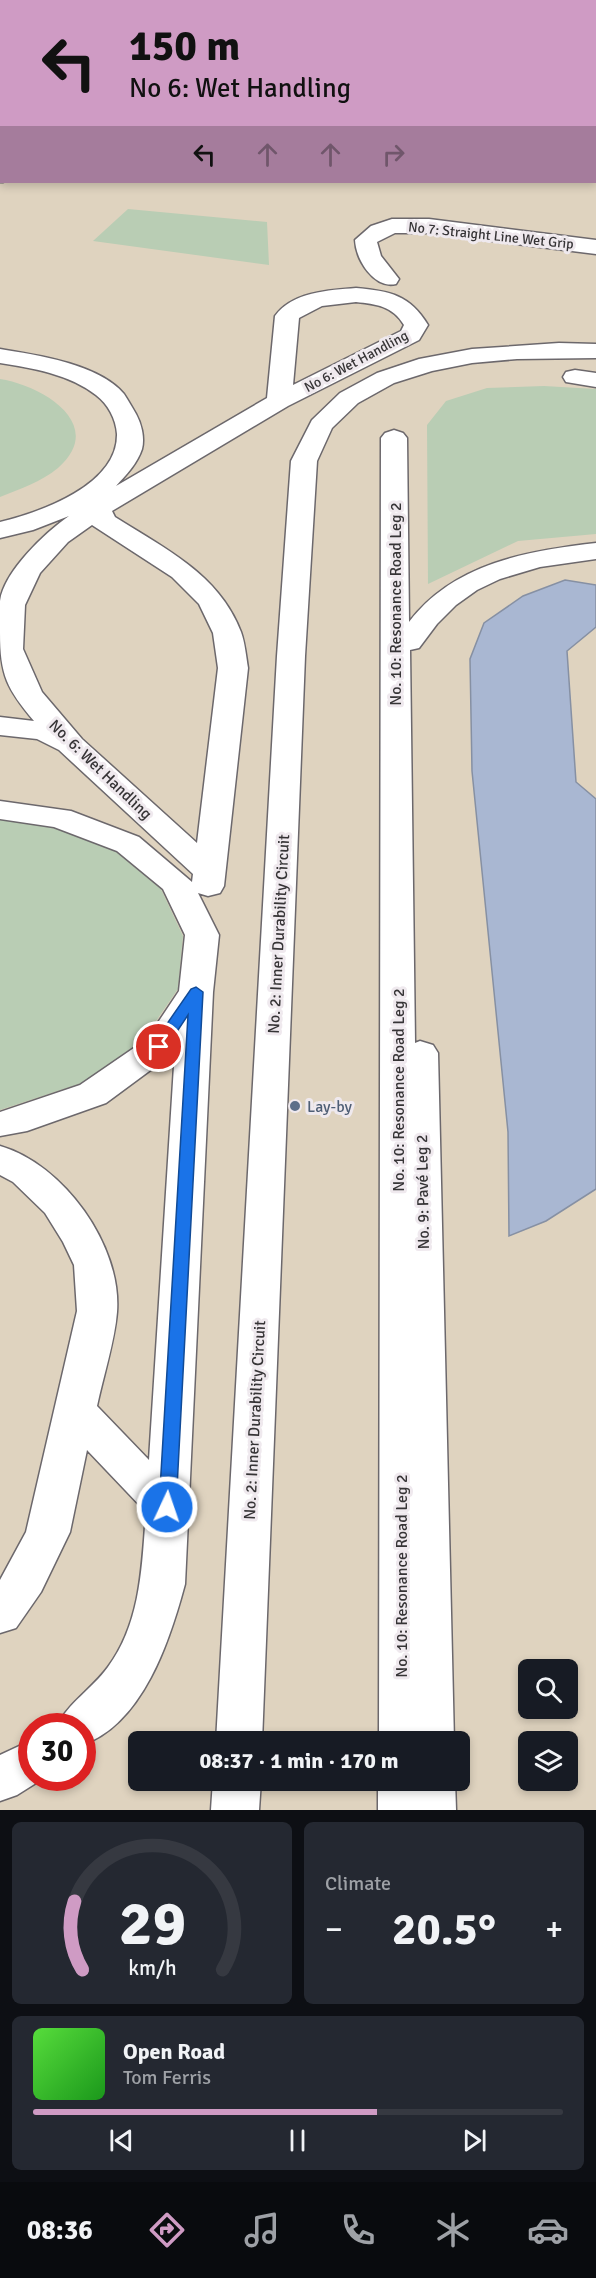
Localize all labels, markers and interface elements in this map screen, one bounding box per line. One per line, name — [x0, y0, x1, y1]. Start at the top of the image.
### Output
text: 150 m — [129, 21, 240, 72]
icon: left — [30, 24, 108, 102]
text: No 6: Wet Handling — [129, 72, 351, 105]
icon: left — [188, 138, 221, 171]
icon: ahead — [251, 138, 284, 171]
icon: ahead — [314, 138, 347, 171]
icon: right — [377, 138, 410, 171]
street label: No 7: Straight Line Wet Grip — [407, 218, 575, 253]
street label: No 6: Wet Handling — [301, 327, 411, 396]
street label: No. 10: Resonance Road Leg 2 — [386, 502, 406, 706]
street label: No. 6: Wet Handling — [45, 715, 156, 824]
street label: No. 2: Inner Durability Circuit — [264, 833, 294, 1034]
street label: No. 10: Resonance Road Leg 2 — [389, 988, 409, 1192]
pin — [133, 1021, 184, 1072]
icon: arrive — [142, 1030, 175, 1063]
place label: Lay-by — [307, 1097, 353, 1117]
marker: Lay-by — [288, 1099, 302, 1113]
street label: No. 9: Pavé Leg 2 — [412, 1134, 434, 1250]
street label: No. 2: Inner Durability Circuit — [240, 1319, 270, 1520]
street label: No. 10: Resonance Road Leg 2 — [392, 1474, 412, 1678]
position arrow — [135, 1475, 199, 1539]
map controls — [518, 1659, 578, 1791]
button: search — [518, 1659, 578, 1719]
speed limit sign: 30 — [18, 1713, 96, 1791]
button: layers — [518, 1731, 578, 1791]
text: 08:37 · 1 min · 170 m — [199, 1747, 399, 1774]
text: Climate — [325, 1871, 391, 1896]
text: 29 — [118, 1885, 186, 1962]
text: 20.5° — [392, 1902, 496, 1957]
text: − — [325, 1909, 343, 1950]
text: + — [545, 1909, 563, 1950]
text: km/h — [128, 1955, 176, 1981]
text: Open Road — [123, 2038, 225, 2065]
text: Tom Ferris — [123, 2065, 211, 2090]
icon: previous — [105, 2124, 138, 2157]
icon: pause — [281, 2124, 314, 2157]
icon: next — [458, 2124, 491, 2157]
icon: directions — [146, 2209, 188, 2251]
icon: music — [241, 2209, 283, 2251]
icon: phone — [337, 2209, 379, 2251]
icon: climate — [432, 2209, 474, 2251]
icon: car — [527, 2209, 569, 2251]
text: 08:36 — [27, 2214, 93, 2247]

